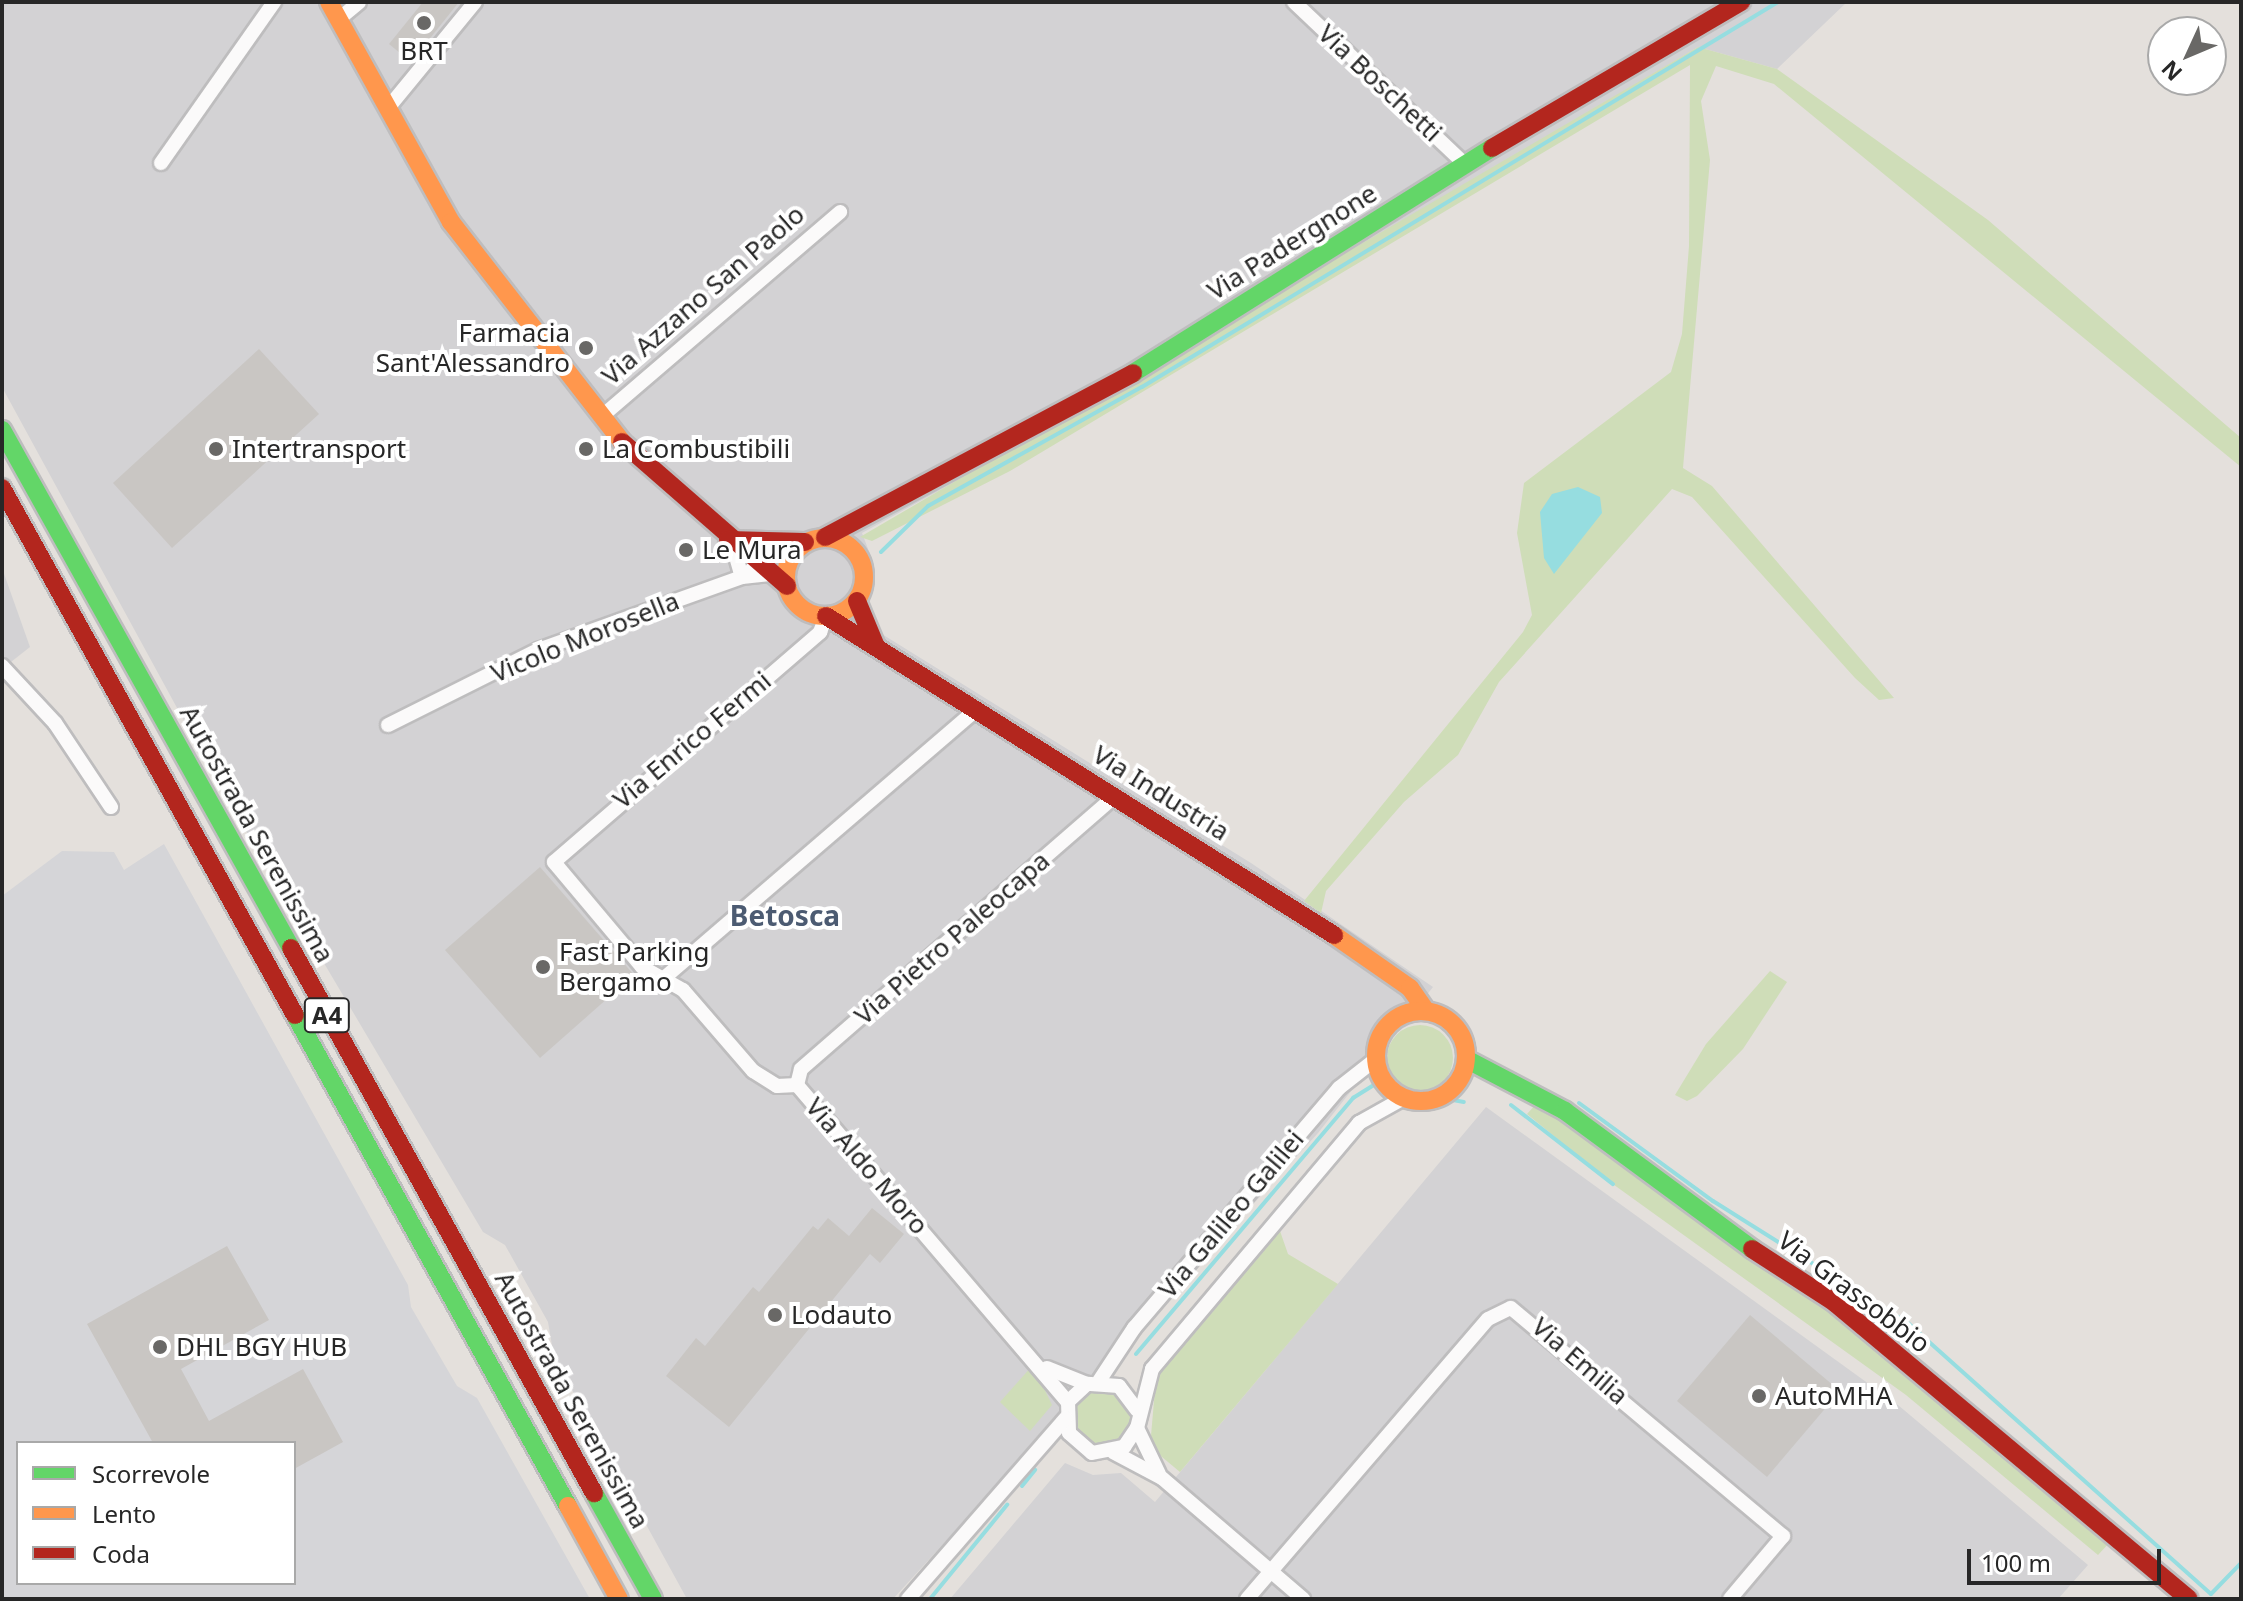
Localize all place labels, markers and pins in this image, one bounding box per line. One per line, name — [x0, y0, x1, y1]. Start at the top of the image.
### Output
marker: BRT — [415, 14, 433, 32]
place label: BRT — [400, 35, 448, 67]
place label: Farmacia Sant'Alessandro — [376, 317, 570, 378]
marker: Farmacia Sant'Alessandro — [577, 339, 595, 357]
place label: Intertransport — [232, 433, 406, 465]
place label: La Combustibili — [602, 433, 790, 465]
marker: Intertransport — [207, 440, 225, 458]
marker: La Combustibili — [577, 440, 595, 458]
place label: Le Mura — [702, 534, 802, 566]
marker: Le Mura — [677, 541, 695, 559]
place label: Fast Parking Bergamo — [559, 936, 709, 998]
marker: Fast Parking Bergamo — [534, 958, 552, 976]
place label: Lodauto — [791, 1299, 892, 1331]
marker: Lodauto — [766, 1306, 784, 1324]
place label: DHL BGY HUB — [176, 1331, 347, 1363]
marker: DHL BGY HUB — [151, 1338, 169, 1356]
place label: AutoMHA — [1775, 1380, 1892, 1412]
marker: AutoMHA — [1750, 1387, 1768, 1405]

